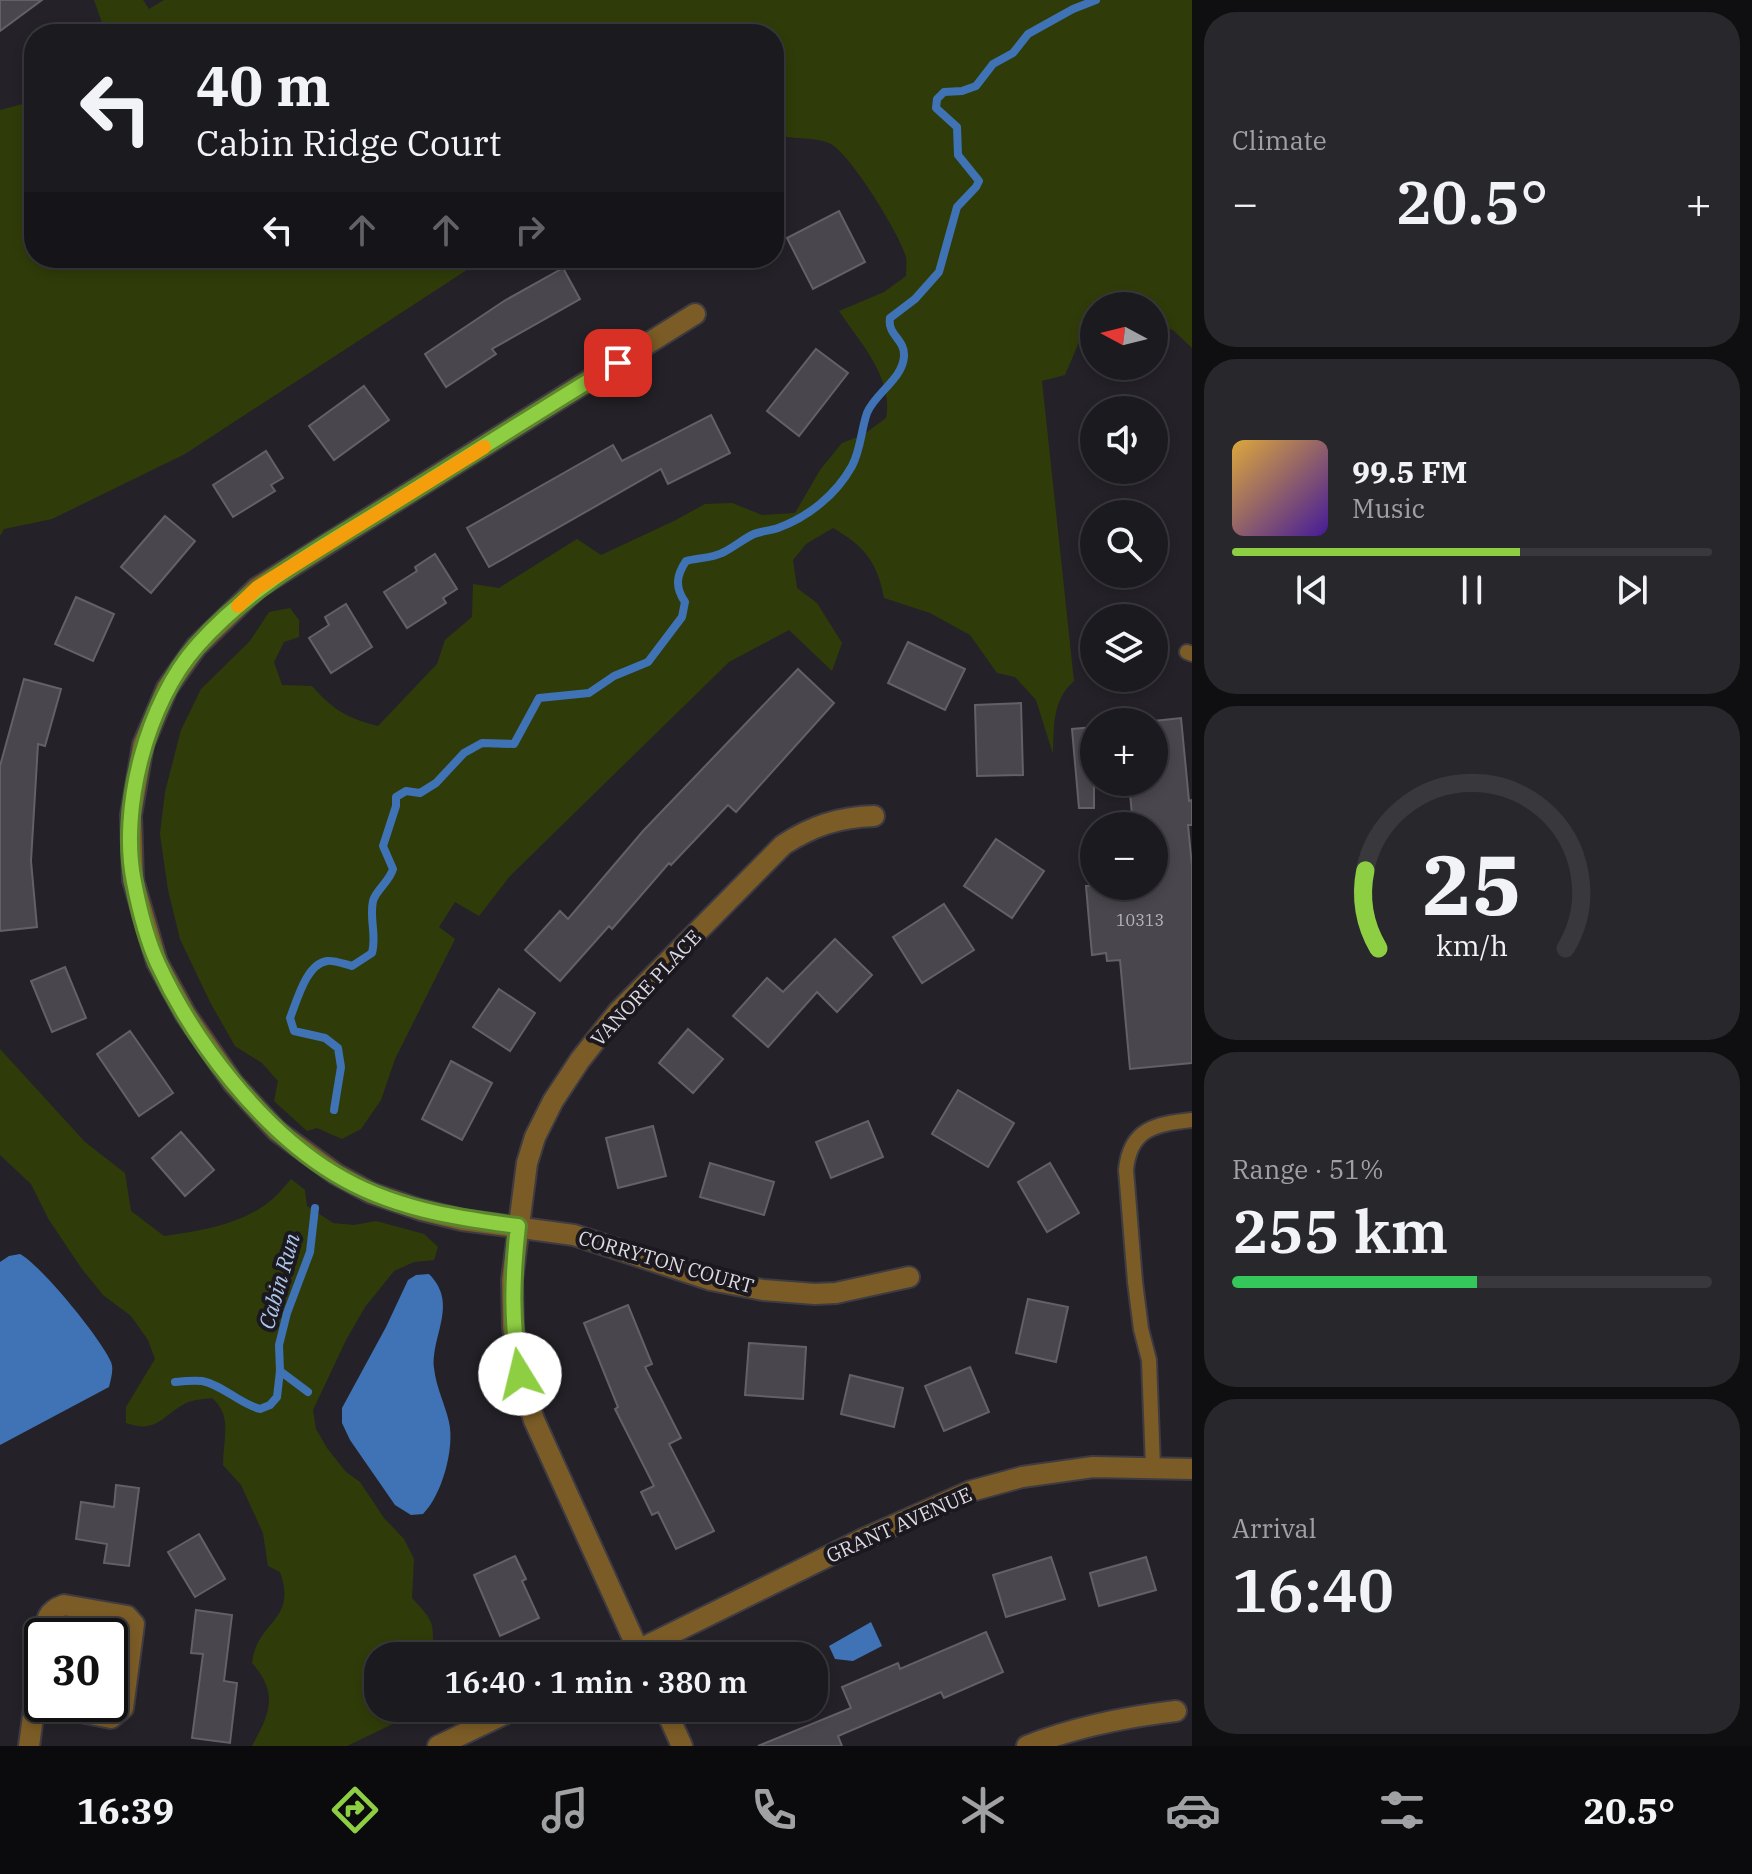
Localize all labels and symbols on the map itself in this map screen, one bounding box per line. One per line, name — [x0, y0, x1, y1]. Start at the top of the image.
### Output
north arrow — [1080, 292, 1168, 380]
pin — [584, 329, 652, 397]
house number: 10313 — [1116, 910, 1164, 930]
street label: VANORE PLACE — [584, 923, 707, 1052]
street label: CORRYTON COURT — [575, 1224, 757, 1299]
water label: Cabin Run — [251, 1229, 306, 1332]
position arrow — [478, 1332, 562, 1416]
street label: GRANT AVENUE — [822, 1480, 976, 1569]
speed limit sign: 30 — [24, 1618, 128, 1722]

